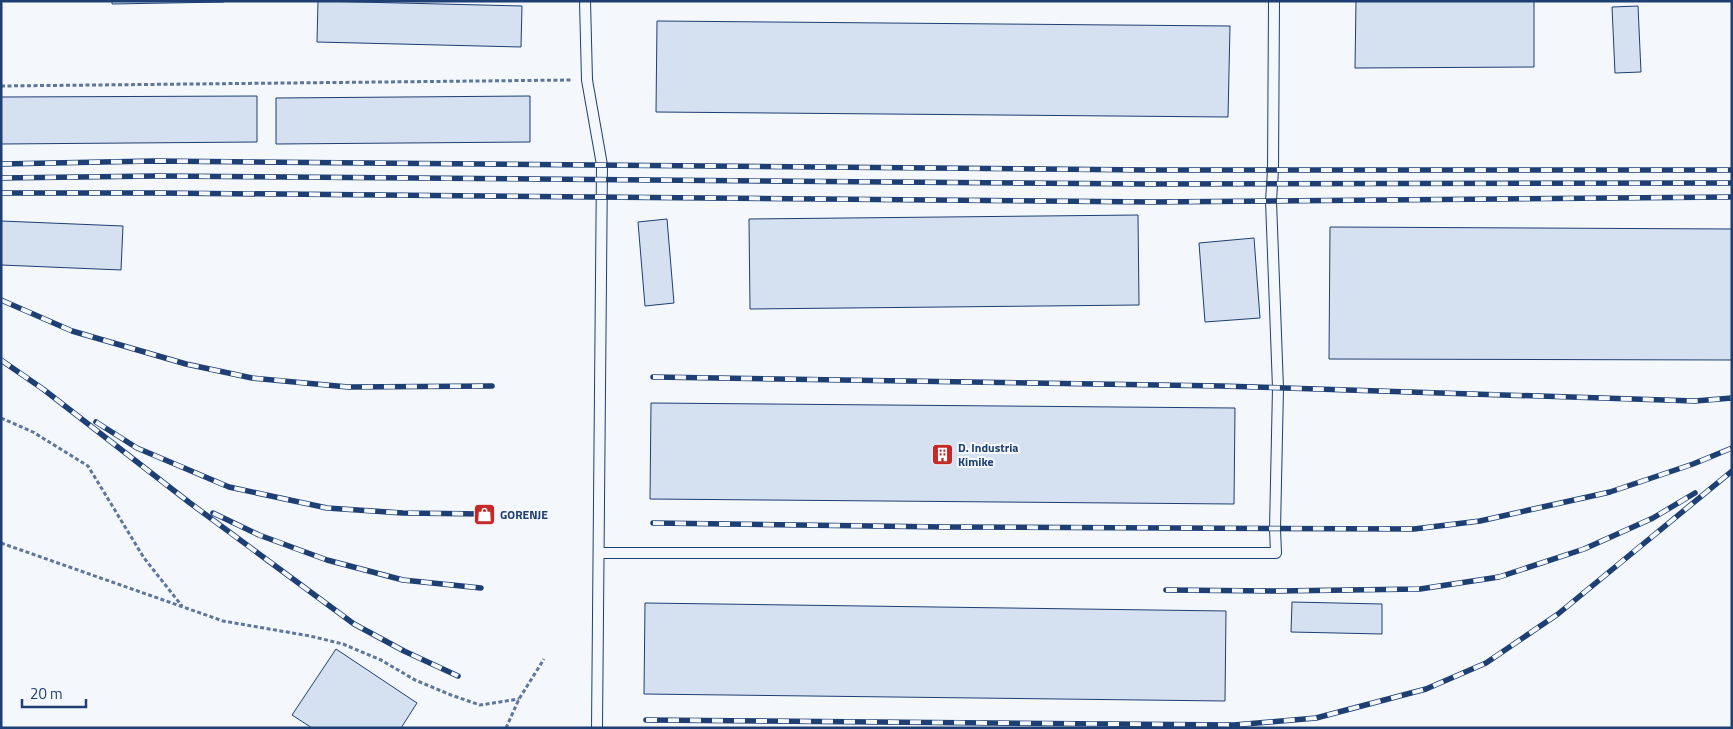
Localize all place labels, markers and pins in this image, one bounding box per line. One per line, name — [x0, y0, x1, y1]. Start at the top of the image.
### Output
place label: D. Industria Kimike — [958, 438, 1018, 471]
building icon: D. Industria Kimike — [930, 442, 954, 466]
shop icon: GORENJE — [472, 502, 496, 526]
place label: GORENJE — [500, 505, 548, 524]

